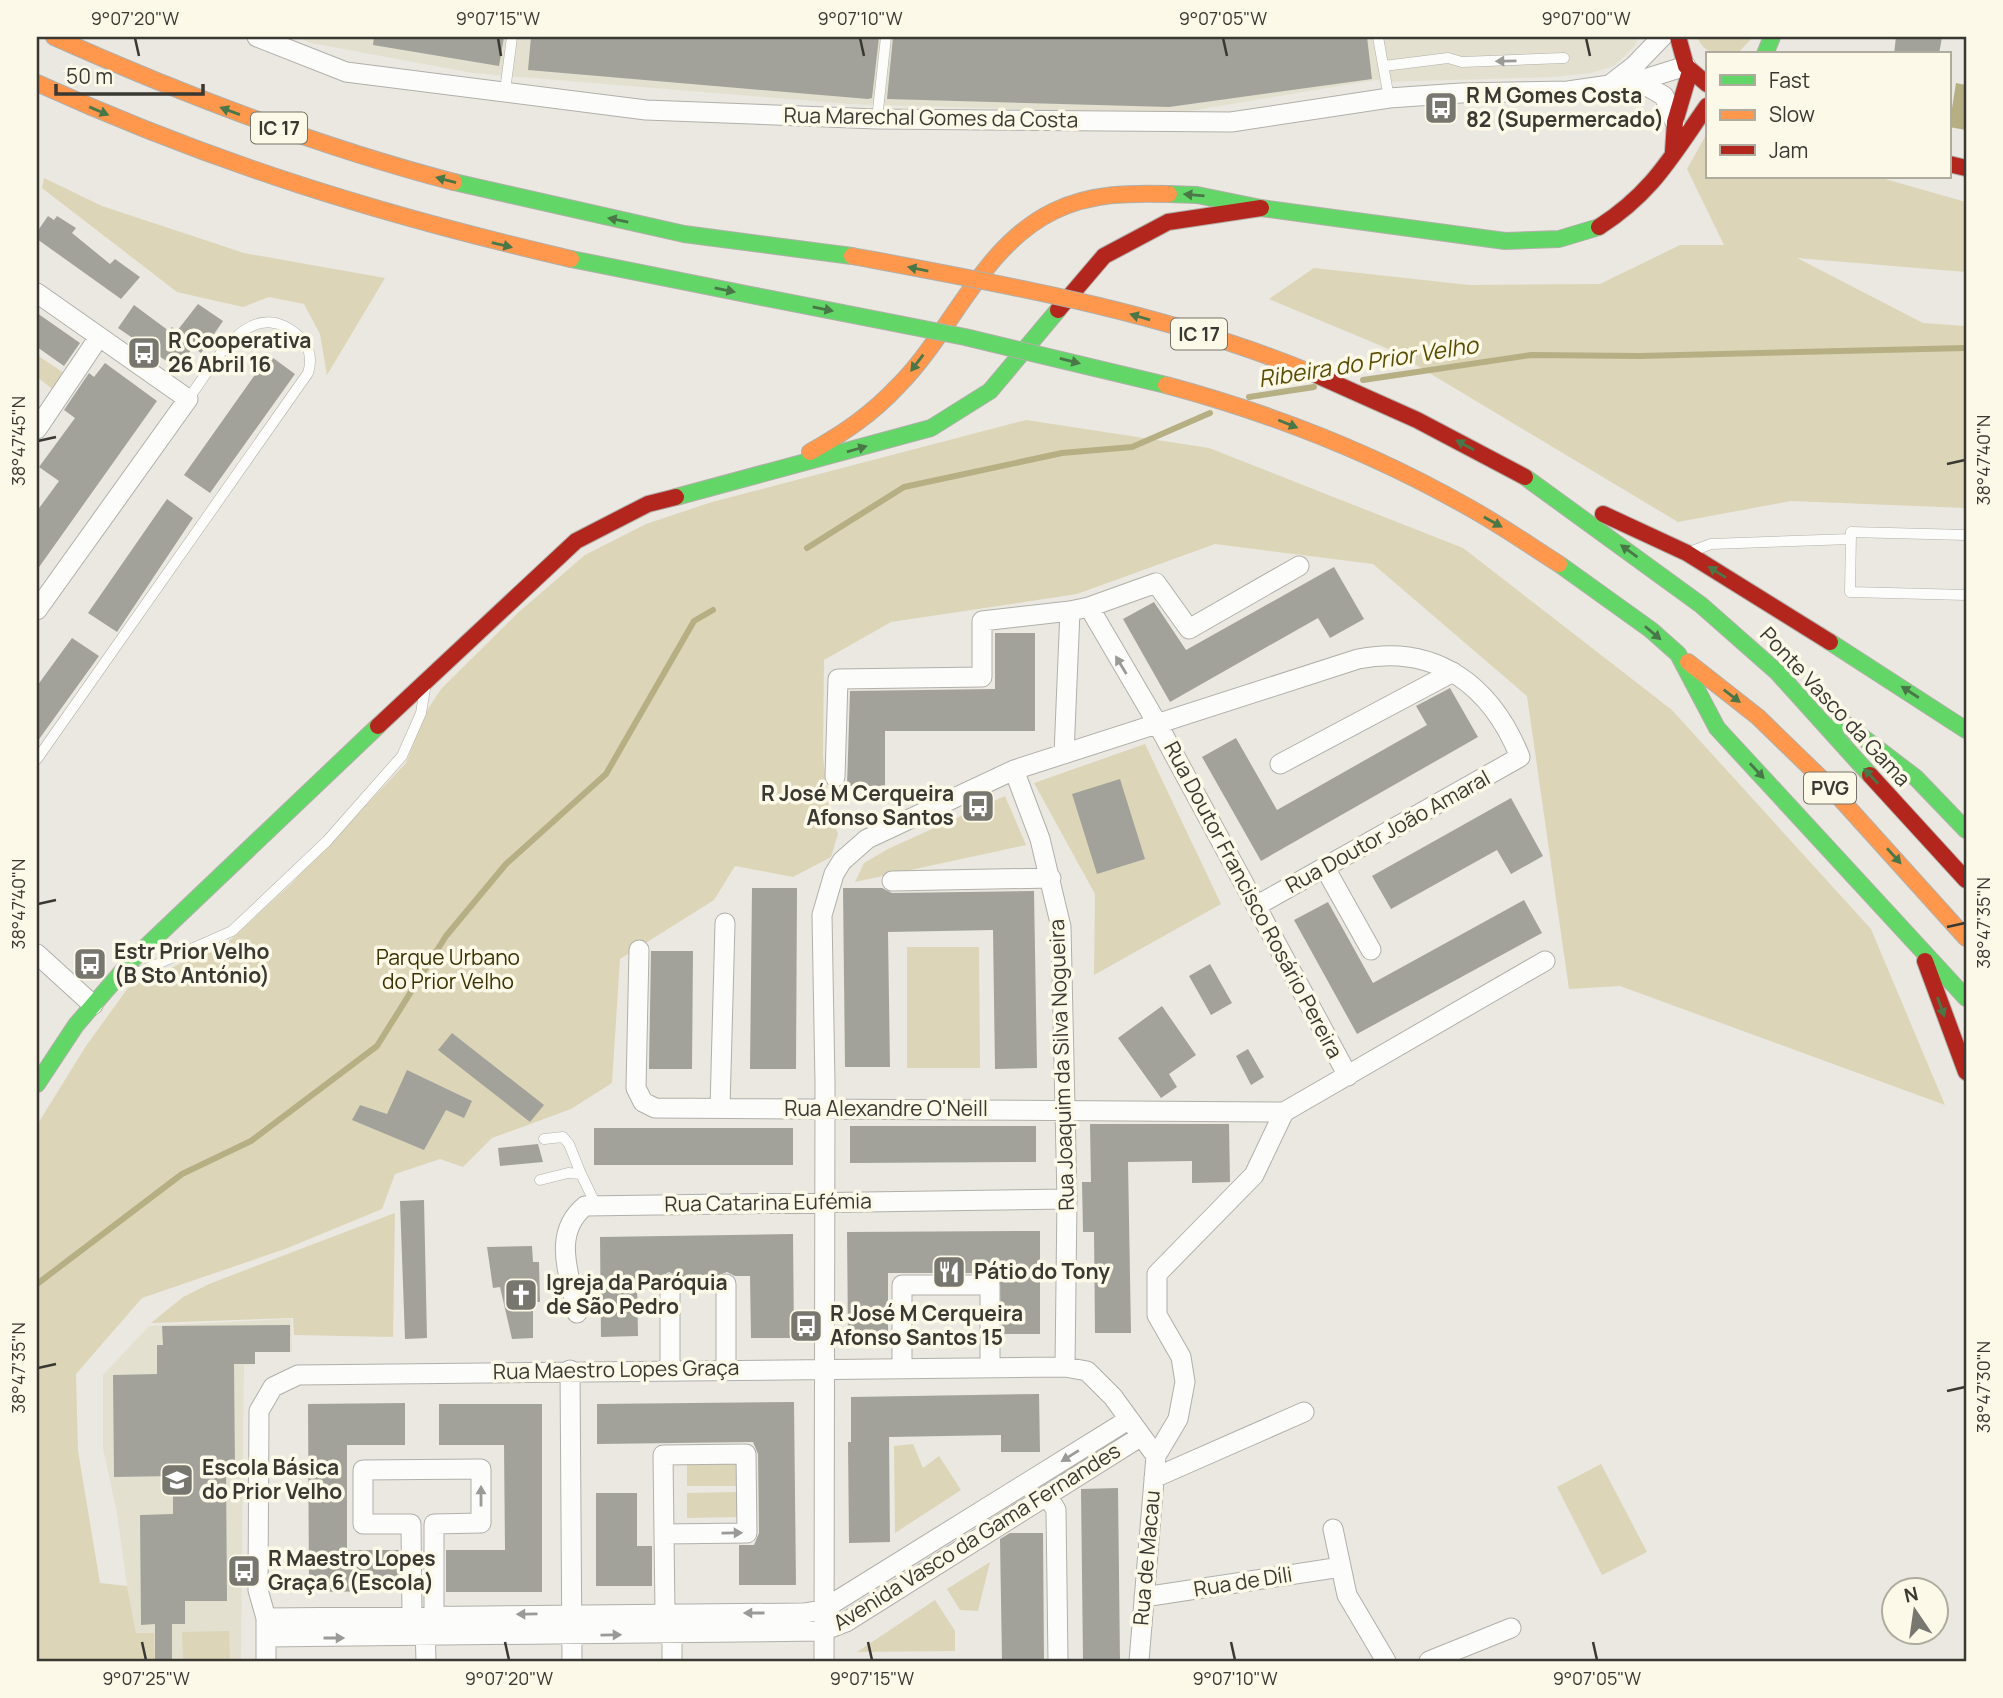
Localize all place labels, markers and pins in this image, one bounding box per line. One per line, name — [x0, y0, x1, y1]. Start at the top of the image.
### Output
place label: R M Gomes Costa 82 (Supermercado) — [1466, 81, 1664, 133]
bus stop icon: R M Gomes Costa 82 (Supermercado) — [1422, 89, 1460, 127]
place label: R Cooperativa 26 Abril 16 — [168, 326, 311, 378]
bus stop icon: R Cooperativa 26 Abril 16 — [125, 334, 163, 372]
place label: R José M Cerqueira Afonso Santos — [761, 779, 954, 831]
bus stop icon: R José M Cerqueira Afonso Santos — [959, 787, 997, 825]
place label: Estr Prior Velho (B Sto António) — [114, 937, 270, 989]
bus stop icon: Estr Prior Velho (B Sto António) — [71, 945, 109, 983]
restaurant icon: Pátio do Tony — [930, 1253, 968, 1291]
place label: Pátio do Tony — [974, 1257, 1110, 1285]
place label: Igreja da Paróquia de São Pedro — [546, 1268, 728, 1320]
church icon: Igreja da Paróquia de São Pedro — [502, 1276, 540, 1314]
place label: R José M Cerqueira Afonso Santos 15 — [830, 1299, 1023, 1351]
bus stop icon: R José M Cerqueira Afonso Santos 15 — [787, 1307, 825, 1345]
place label: Escola Básica do Prior Velho — [202, 1453, 342, 1505]
school or university icon: Escola Básica do Prior Velho — [158, 1461, 196, 1499]
place label: R Maestro Lopes Graça 6 (Escola) — [268, 1544, 436, 1596]
bus stop icon: R Maestro Lopes Graça 6 (Escola) — [225, 1552, 263, 1590]

